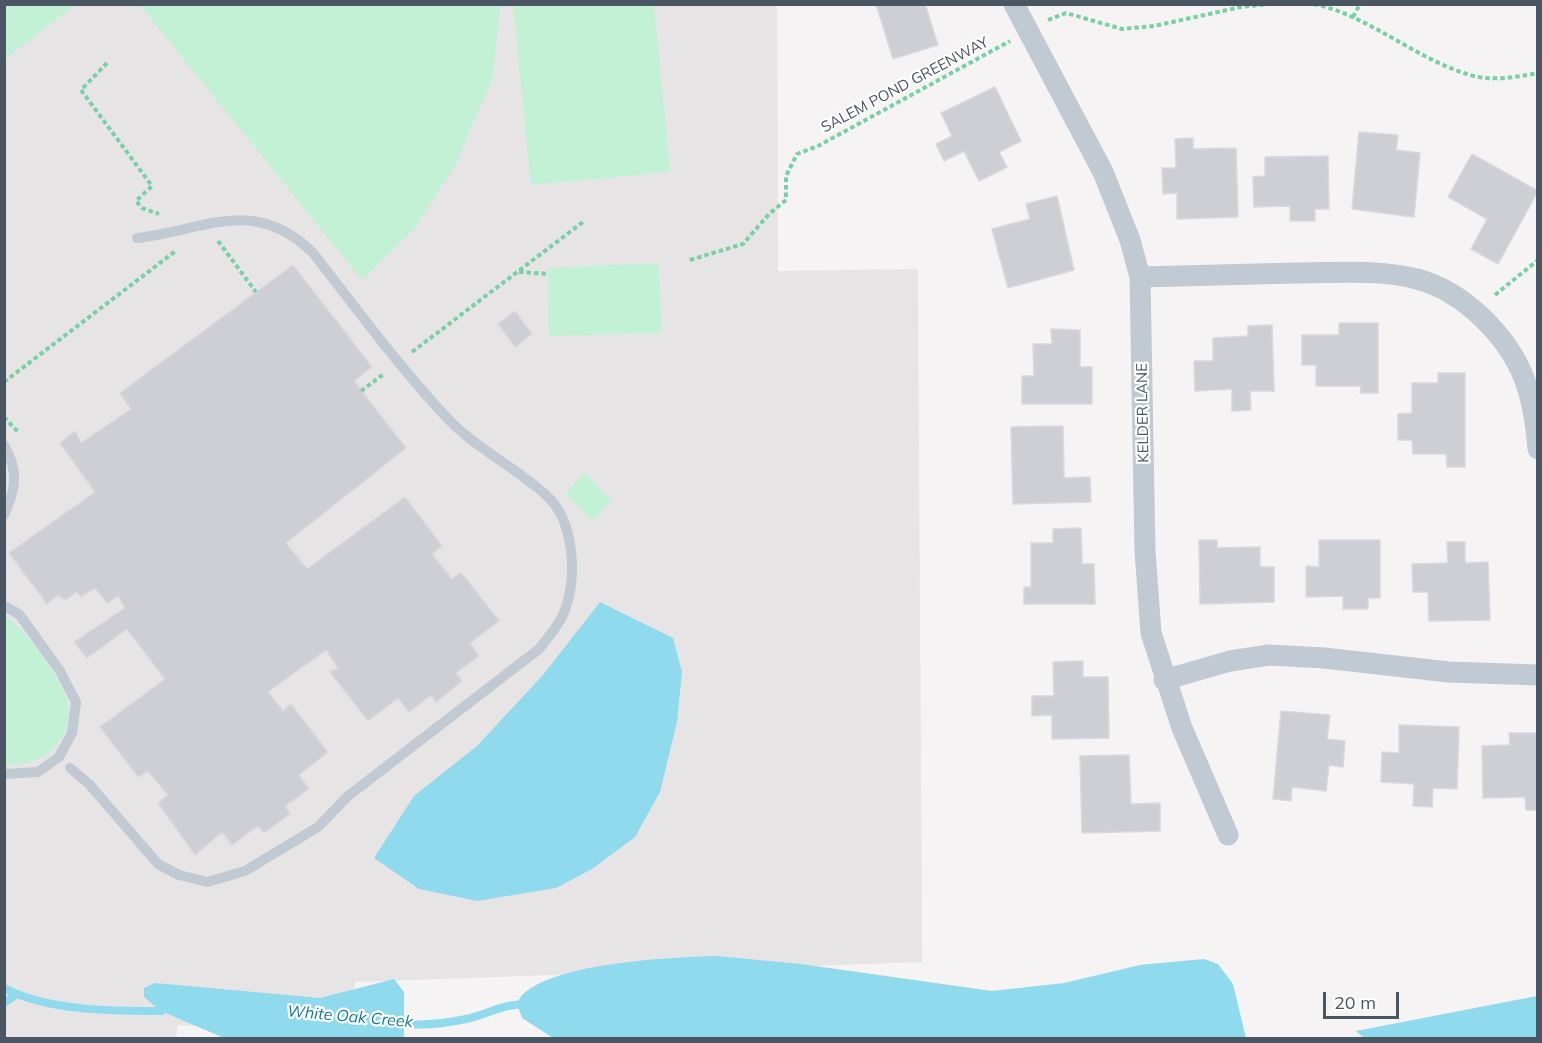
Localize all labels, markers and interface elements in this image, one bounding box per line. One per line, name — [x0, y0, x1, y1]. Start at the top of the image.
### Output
street label: SALEM POND GREENWAY — [818, 33, 992, 137]
street label: KELDER LANE — [1133, 363, 1153, 463]
scale bar — [1326, 980, 1402, 1018]
text: 20 m — [1334, 991, 1376, 1014]
water label: White Oak Creek — [286, 1002, 414, 1032]

